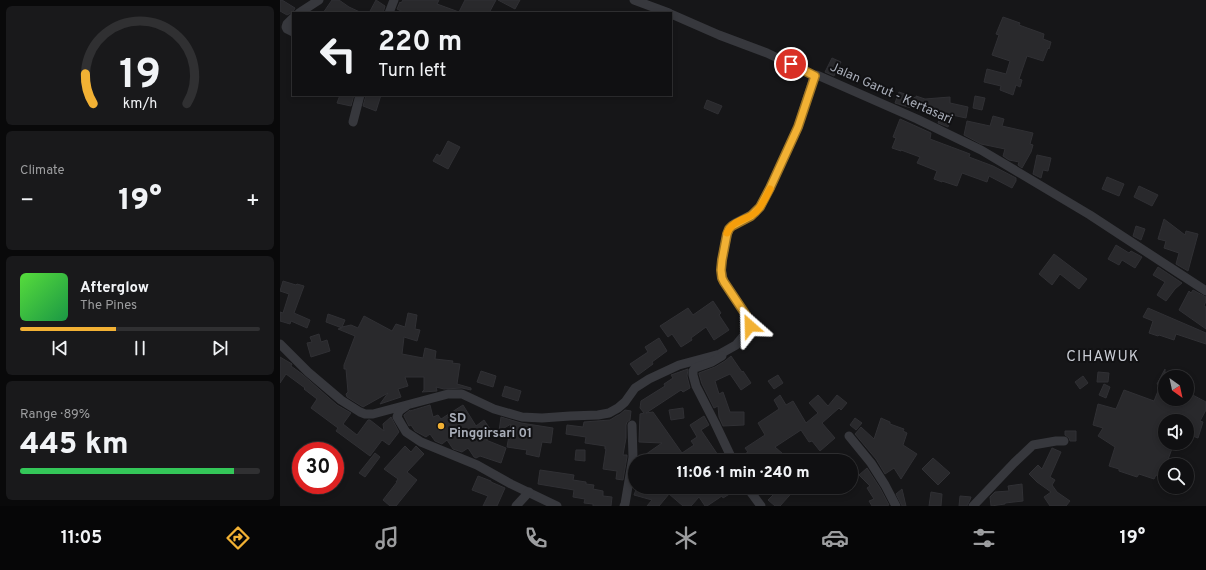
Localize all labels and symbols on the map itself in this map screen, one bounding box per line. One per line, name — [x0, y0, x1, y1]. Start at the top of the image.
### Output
pin — [774, 47, 808, 81]
street label: Jalan Garut - Kertasari — [827, 60, 955, 128]
position arrow — [729, 305, 771, 347]
district label: CIHAWUK — [1066, 348, 1140, 367]
north arrow — [1158, 370, 1194, 406]
place label: SD Pinggirsari 01 — [449, 411, 532, 442]
marker: SD Pinggirsari 01 — [436, 421, 446, 431]
speed limit sign: 30 — [292, 442, 344, 494]

